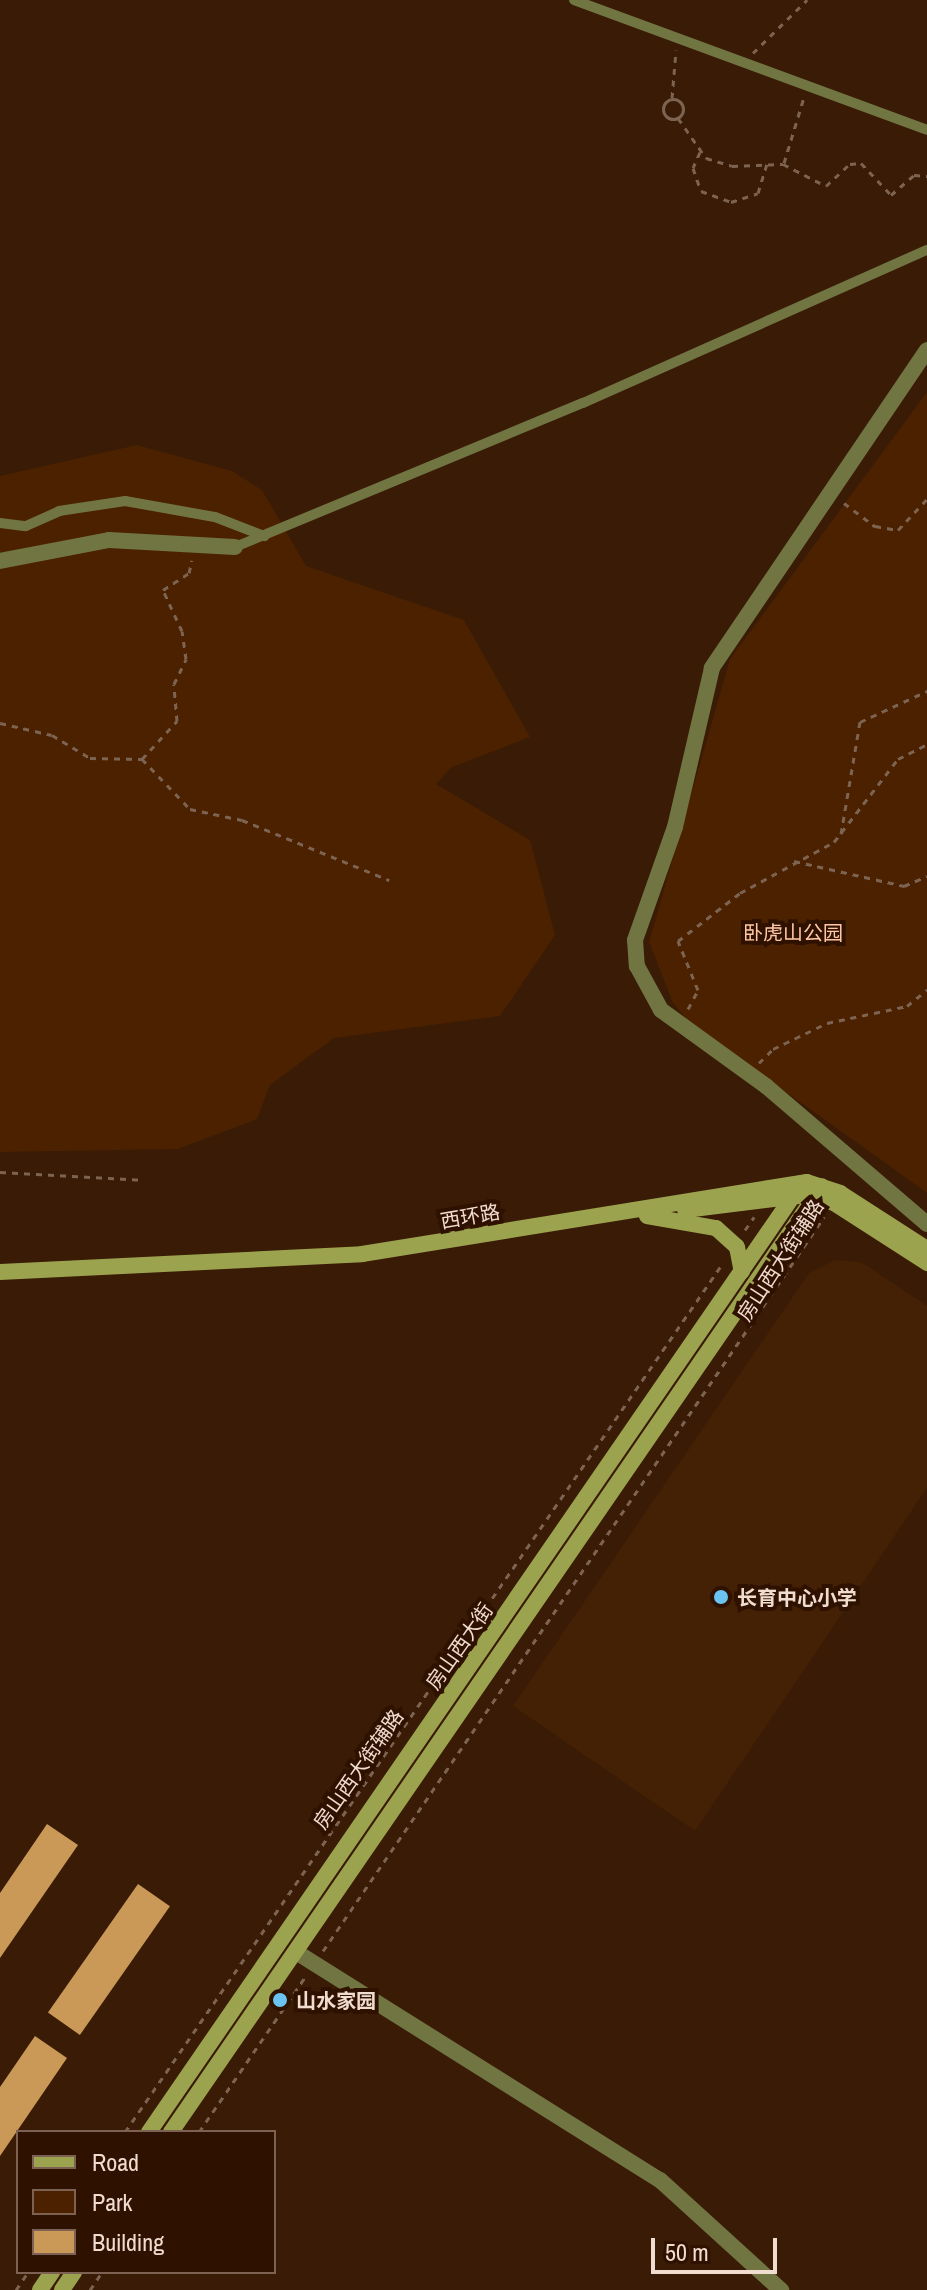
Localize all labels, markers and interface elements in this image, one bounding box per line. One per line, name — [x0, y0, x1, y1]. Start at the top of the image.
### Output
park label: 卧虎山公园 — [743, 920, 843, 944]
street label: 房山西大街辅路 — [732, 1195, 828, 1325]
street label: 西环路 — [438, 1199, 502, 1233]
place label: 长育中心小学 — [737, 1585, 857, 1609]
marker: 长育中心小学 — [712, 1588, 730, 1606]
street label: 房山西大街 — [420, 1598, 498, 1694]
street label: 房山西大街辅路 — [308, 1705, 408, 1833]
place label: 山水家园 — [296, 1988, 376, 2012]
marker: 山水家园 — [271, 1991, 289, 2009]
legend — [16, 2130, 276, 2274]
text: Road — [92, 2146, 139, 2178]
text: Park — [92, 2186, 132, 2218]
scale bar — [655, 2222, 781, 2272]
text: Building — [92, 2226, 164, 2258]
text: 50 m — [665, 2236, 709, 2268]

